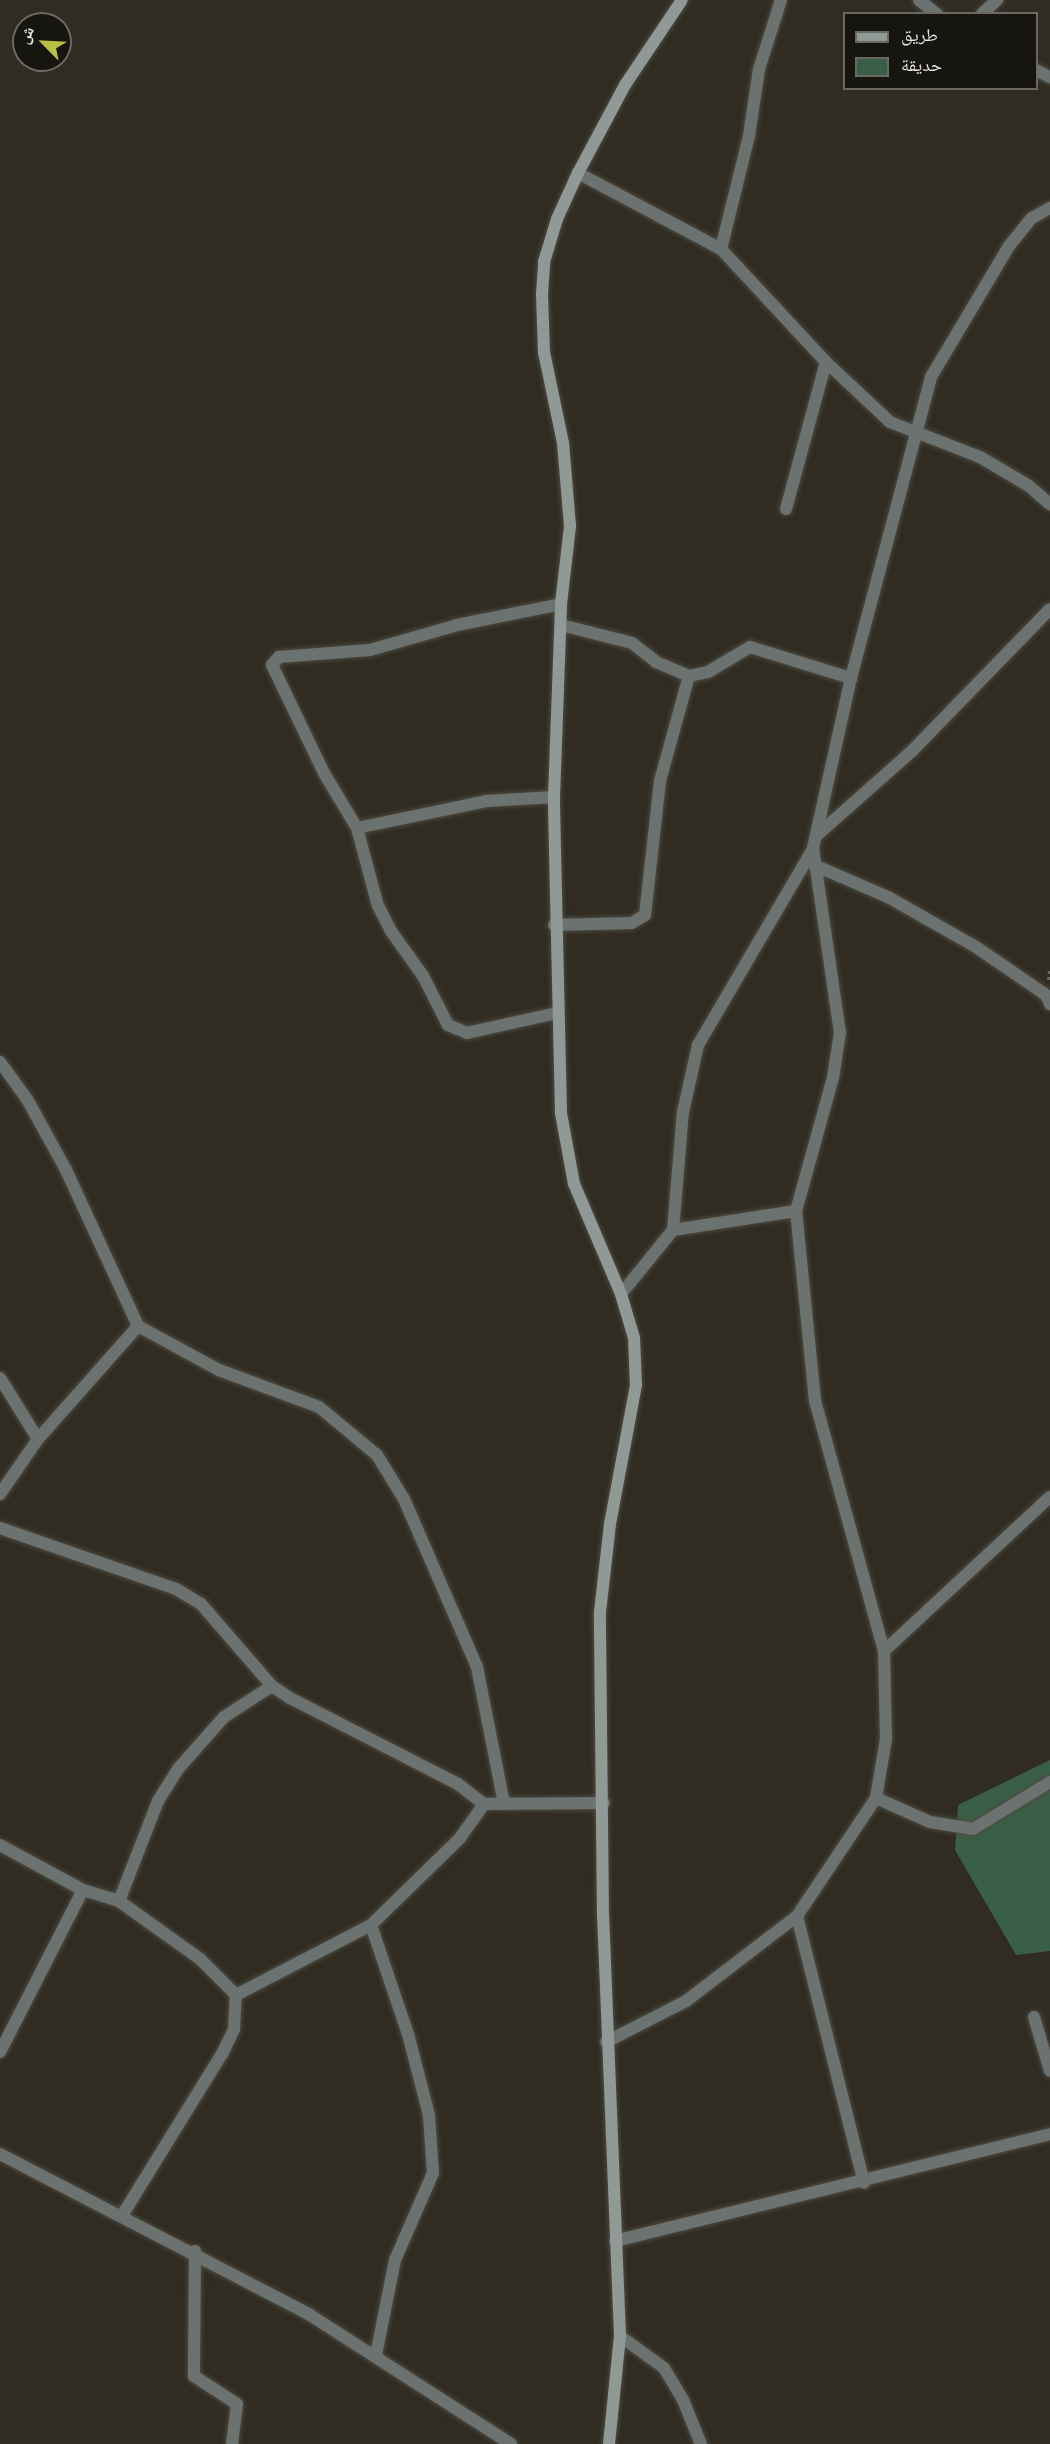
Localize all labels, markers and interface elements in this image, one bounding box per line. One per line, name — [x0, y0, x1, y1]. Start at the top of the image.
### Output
north arrow — [12, 12, 72, 72]
legend — [843, 12, 1038, 90]
text: ش — [15, 24, 40, 47]
text: طريق — [901, 25, 938, 48]
text: حديقة — [901, 55, 942, 78]

